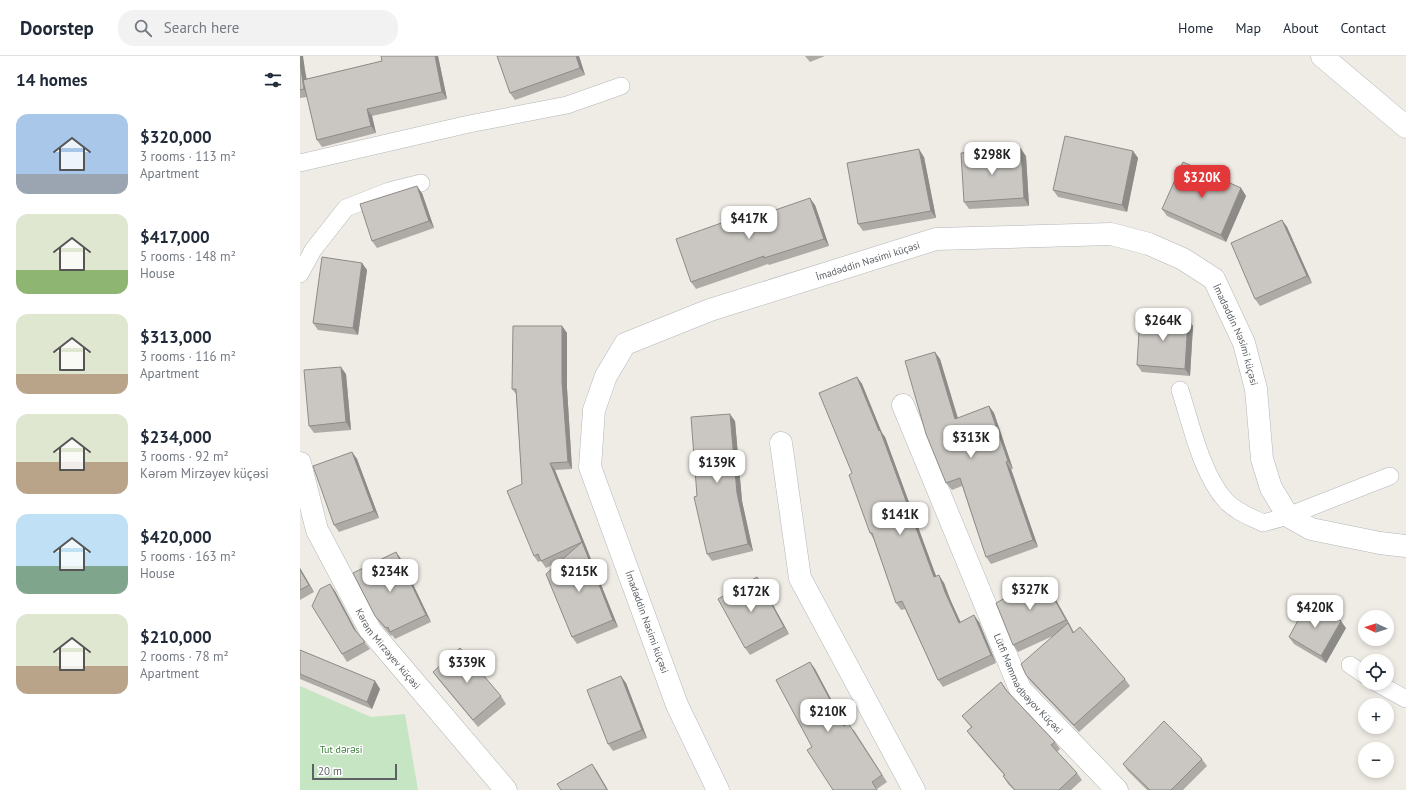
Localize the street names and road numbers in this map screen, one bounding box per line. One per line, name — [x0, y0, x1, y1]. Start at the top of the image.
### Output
street label: İmadəddin Nəsimi küçəsi — [814, 238, 921, 283]
street label: İmadəddin Nəsimi küçəsi — [1211, 281, 1261, 387]
street label: İmadəddin Nəsimi küçəsi — [622, 569, 672, 675]
street label: Kərəm Mirzəyev küçəsi — [353, 606, 424, 692]
street label: Lütfi Məmmədbəyov Küçəsi — [991, 631, 1066, 736]

